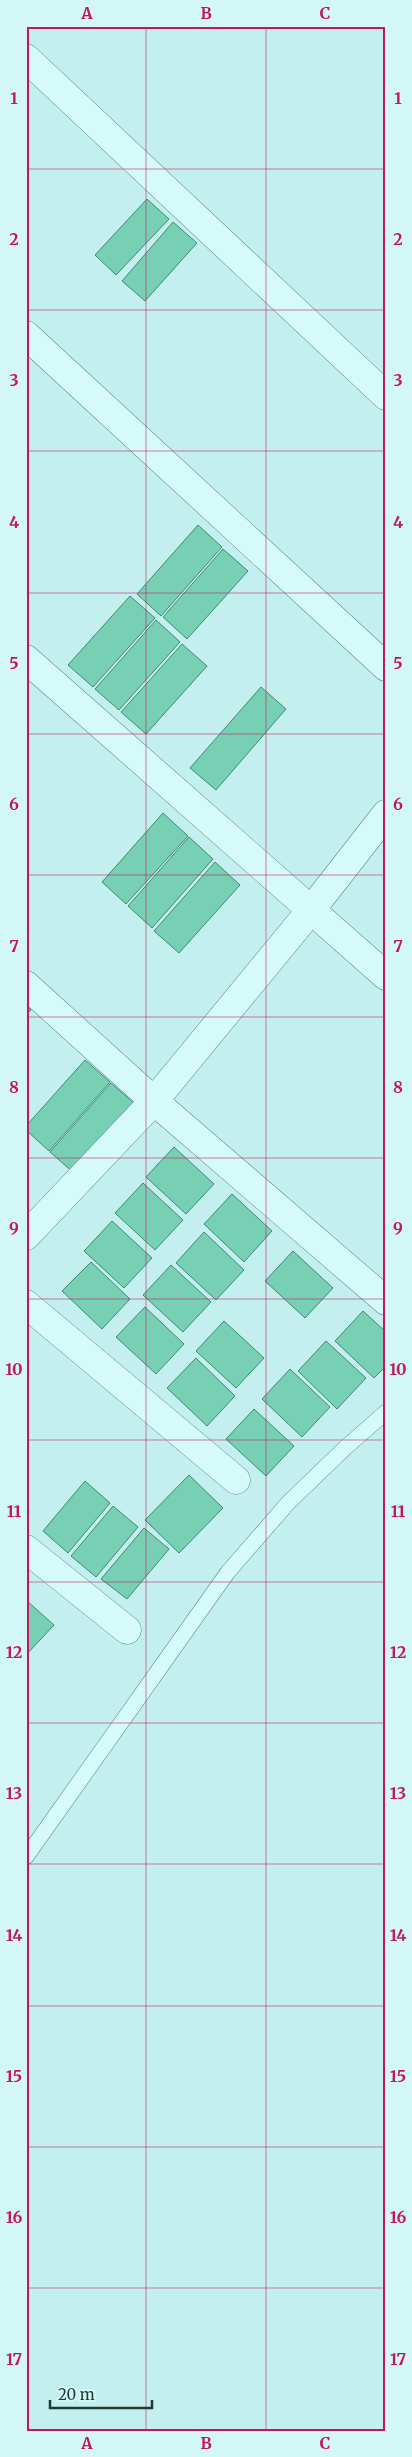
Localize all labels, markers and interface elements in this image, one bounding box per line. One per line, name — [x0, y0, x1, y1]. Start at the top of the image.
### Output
text: A — [80, 3, 93, 23]
text: B — [200, 3, 212, 23]
text: C — [320, 3, 330, 23]
text: 1 — [10, 88, 18, 108]
text: 1 — [394, 88, 402, 108]
text: 2 — [9, 229, 19, 249]
text: 2 — [393, 229, 403, 249]
text: 3 — [9, 370, 19, 390]
text: 3 — [393, 370, 403, 390]
text: 4 — [9, 512, 19, 532]
text: 4 — [393, 512, 403, 532]
text: 5 — [9, 653, 19, 673]
text: 5 — [393, 653, 403, 673]
text: 6 — [9, 794, 19, 814]
text: 6 — [393, 794, 403, 814]
text: 7 — [9, 936, 19, 956]
text: 7 — [393, 936, 403, 956]
text: 8 — [9, 1077, 19, 1097]
text: 8 — [393, 1077, 403, 1097]
text: 9 — [9, 1218, 19, 1238]
text: 9 — [393, 1218, 403, 1238]
text: 10 — [5, 1359, 23, 1379]
text: 10 — [389, 1359, 407, 1379]
text: 11 — [7, 1501, 22, 1521]
text: 11 — [391, 1501, 406, 1521]
text: 12 — [6, 1642, 22, 1662]
text: 12 — [390, 1642, 406, 1662]
text: 13 — [6, 1783, 22, 1803]
text: 13 — [390, 1783, 406, 1803]
text: 14 — [6, 1925, 22, 1945]
text: 14 — [390, 1925, 406, 1945]
text: 15 — [6, 2066, 22, 2086]
text: 15 — [390, 2066, 406, 2086]
text: 16 — [6, 2207, 22, 2227]
text: 16 — [390, 2207, 406, 2227]
text: 17 — [6, 2349, 22, 2369]
text: 17 — [390, 2349, 406, 2369]
scale bar — [50, 2377, 152, 2409]
text: 20 m — [58, 2385, 95, 2404]
text: A — [80, 2433, 93, 2453]
text: B — [200, 2433, 212, 2453]
text: C — [320, 2433, 330, 2453]

